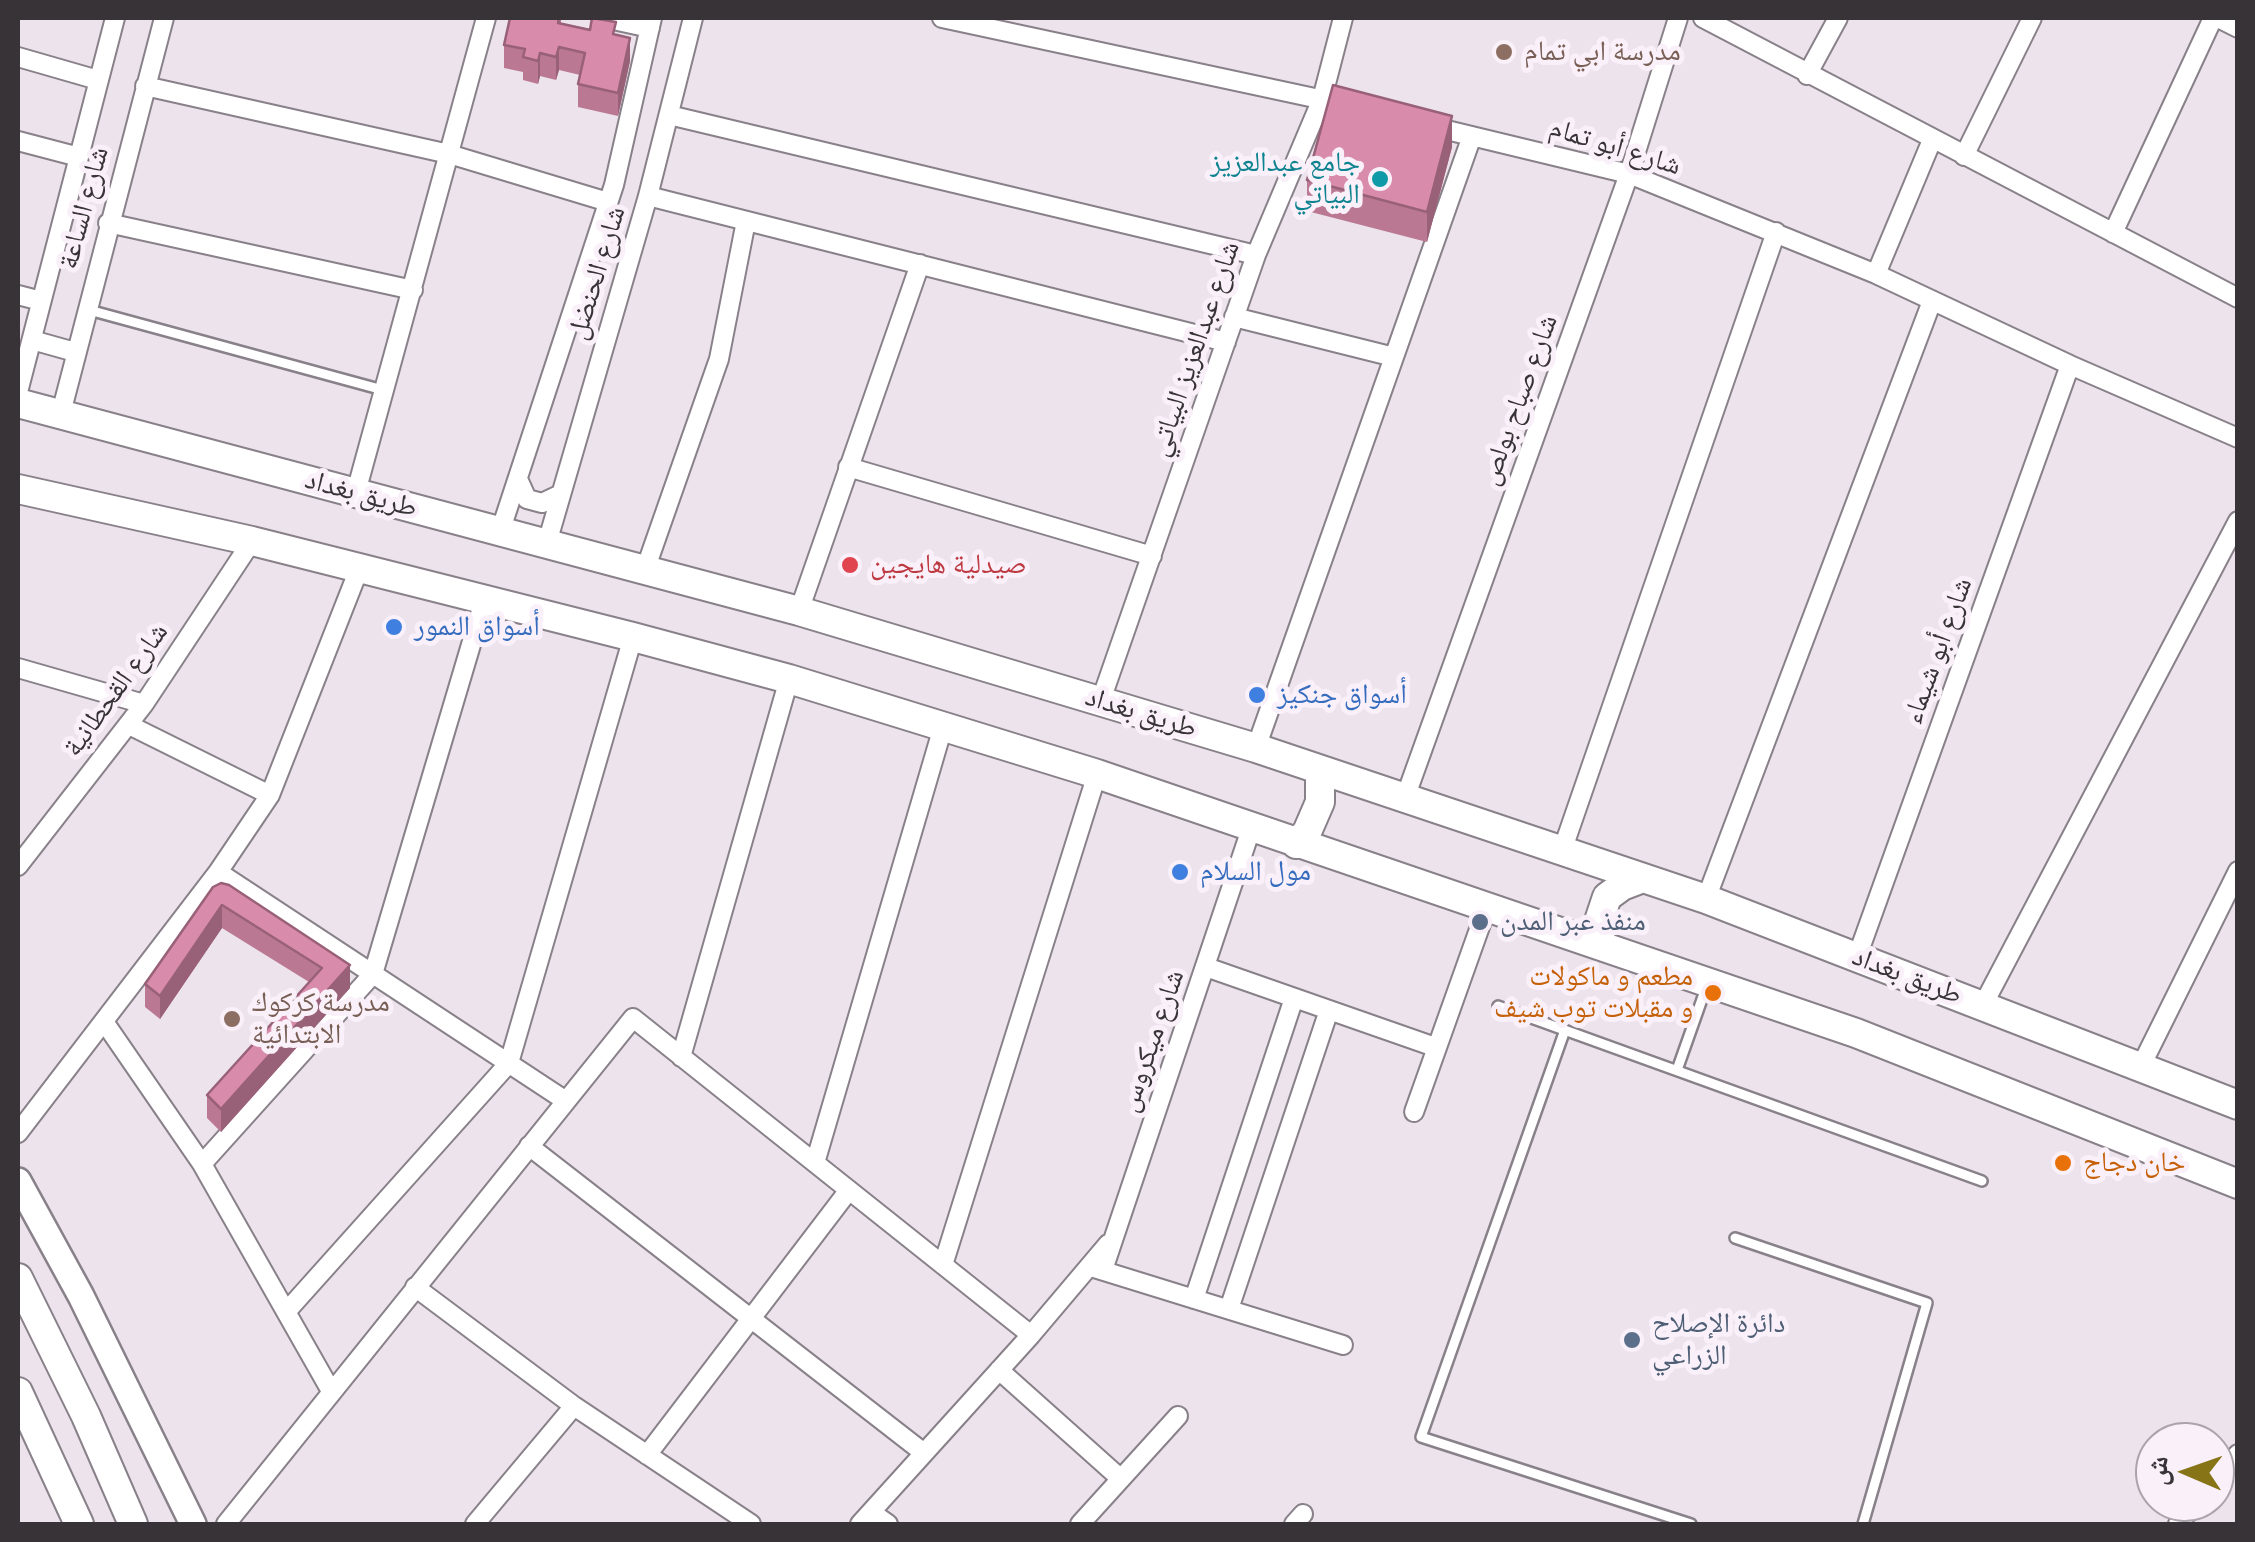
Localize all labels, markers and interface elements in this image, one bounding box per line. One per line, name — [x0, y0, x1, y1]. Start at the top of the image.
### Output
place label: مدرسة ابي تمام — [1524, 35, 1681, 69]
marker: مدرسة ابي تمام — [1493, 41, 1515, 63]
street label: شارع أبو تمام — [1545, 111, 1685, 183]
street label: شارع الساعة — [52, 143, 116, 273]
place label: جامع عبدالعزيز البياتي — [1210, 146, 1360, 212]
marker: جامع عبدالعزيز البياتي — [1369, 168, 1391, 190]
street label: شارع الحنضل — [561, 202, 633, 344]
street label: شارع عبدالعزيز البياتي — [1142, 237, 1248, 461]
street label: شارع صباح بولص — [1473, 310, 1565, 490]
street label: طريق بغداد — [301, 463, 421, 525]
place label: صيدلية هايجين — [870, 548, 1027, 582]
marker: صيدلية هايجين — [839, 554, 861, 576]
street label: شارع أبو شيماء — [1896, 573, 1980, 729]
place label: أسواق النمور — [414, 610, 540, 644]
marker: أسواق النمور — [383, 616, 405, 638]
street label: شارع القحطانية — [56, 617, 176, 763]
place label: أسواق جنكيز — [1277, 678, 1407, 712]
street label: طريق بغداد — [1081, 680, 1201, 746]
marker: أسواق جنكيز — [1246, 684, 1268, 706]
place label: مول السلام — [1200, 855, 1311, 889]
marker: مول السلام — [1169, 861, 1191, 883]
place label: منفذ عبر المدن — [1500, 905, 1646, 939]
marker: منفذ عبر المدن — [1469, 911, 1491, 933]
street label: طريق بغداد — [1847, 940, 1967, 1012]
place label: مطعم و ماكولات و مقبلات توب شيف — [1494, 960, 1693, 1026]
street label: شارع ميكروس — [1112, 965, 1192, 1117]
marker: مطعم و ماكولات و مقبلات توب شيف — [1702, 982, 1724, 1004]
place label: مدرسة كركوك الابتدائية — [252, 986, 390, 1052]
marker: مدرسة كركوك الابتدائية — [221, 1008, 243, 1030]
place label: خان دجاج — [2083, 1146, 2185, 1180]
marker: خان دجاج — [2052, 1152, 2074, 1174]
place label: دائرة الإصلاح الزراعي — [1652, 1307, 1785, 1373]
marker: دائرة الإصلاح الزراعي — [1621, 1329, 1643, 1351]
north arrow — [2135, 1422, 2235, 1522]
text: ش — [2138, 1456, 2176, 1487]

